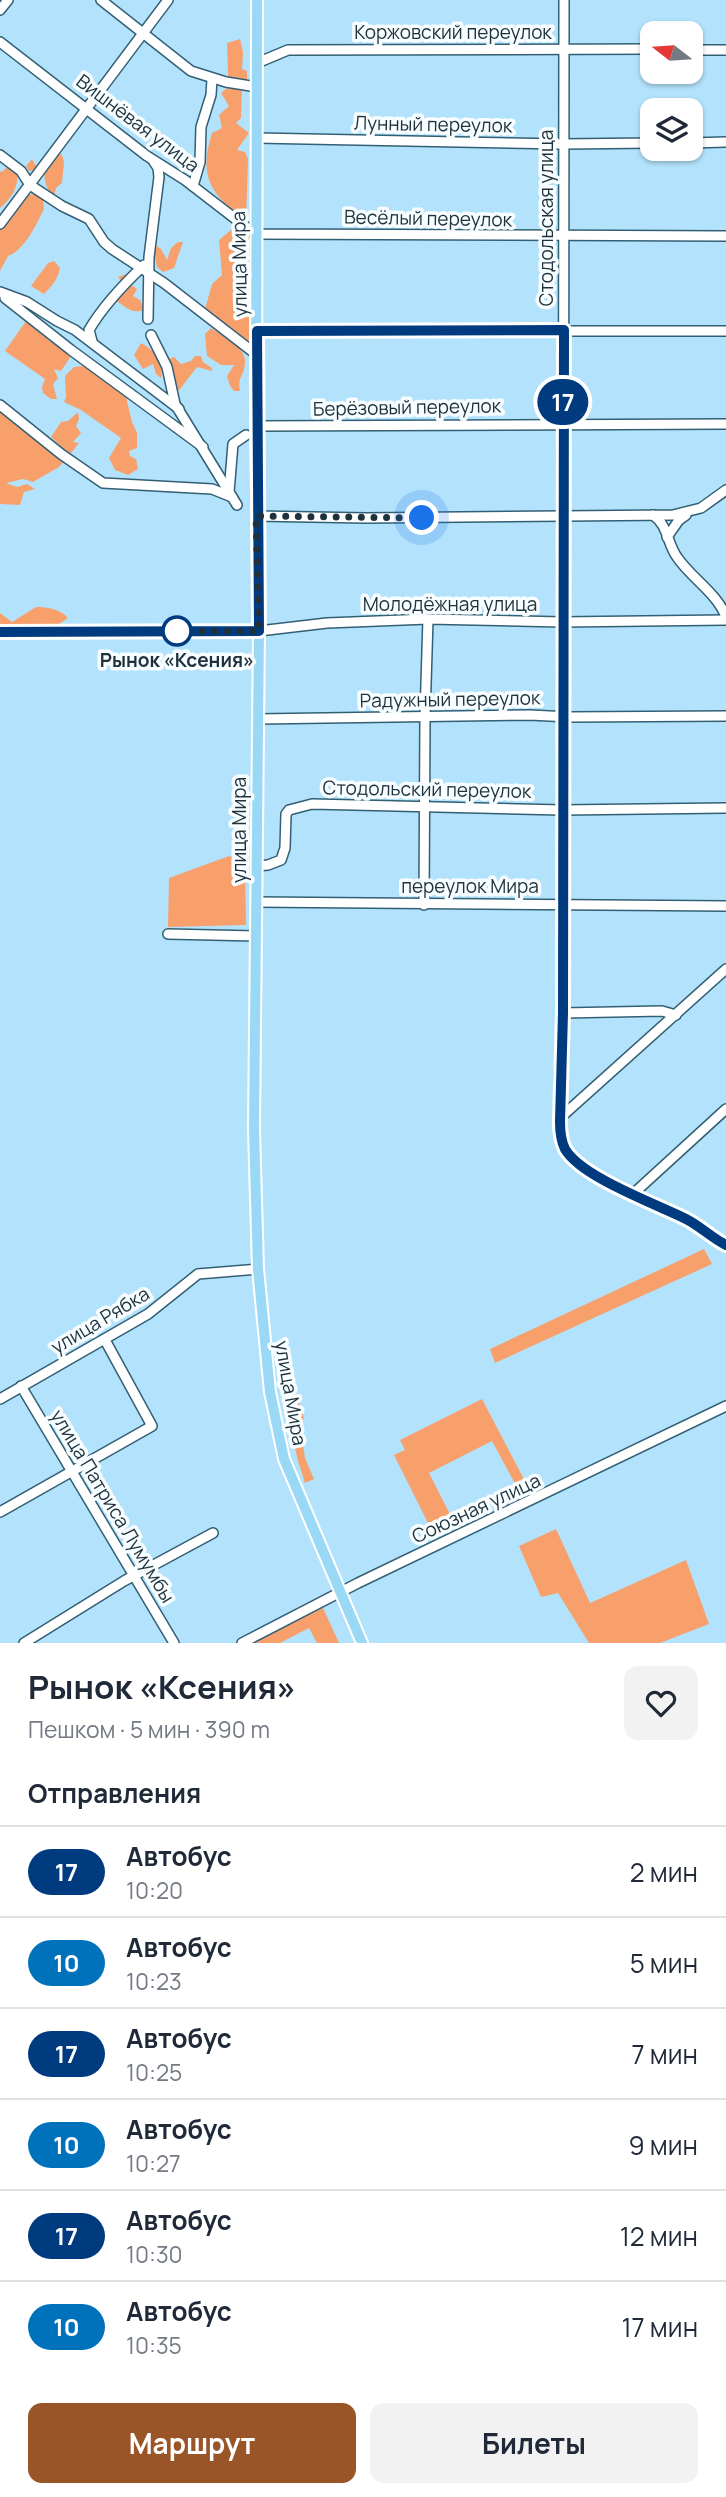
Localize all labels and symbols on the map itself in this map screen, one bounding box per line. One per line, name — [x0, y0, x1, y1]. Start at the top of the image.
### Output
street label: Коржовский переулок — [354, 19, 552, 45]
north arrow — [640, 21, 704, 84]
street label: Вишнёвая улица — [71, 68, 205, 178]
street label: Лунный переулок — [354, 110, 513, 138]
street label: Стодольская улица — [533, 130, 559, 306]
street label: Весёлый переулок — [344, 204, 513, 232]
street label: улица Мира — [225, 211, 253, 317]
line badge: 17 — [532, 379, 594, 425]
street label: Берёзовый переулок — [313, 392, 502, 422]
your location — [404, 500, 439, 535]
street label: Молодёжная улица — [363, 591, 537, 617]
marker: Рынок «Ксения» — [162, 616, 192, 646]
place label: Рынок «Ксения» — [100, 647, 254, 673]
street label: Радужный переулок — [359, 684, 541, 714]
street label: Стодольский переулок — [322, 774, 532, 804]
street label: улица Мира — [226, 777, 252, 883]
street label: переулок Мира — [401, 873, 539, 899]
street label: улица Рябка — [46, 1280, 154, 1360]
street label: улица Мира — [269, 1339, 313, 1447]
street label: улица Патриса Лумумбы — [45, 1405, 181, 1607]
street label: Союзная улица — [407, 1467, 545, 1549]

